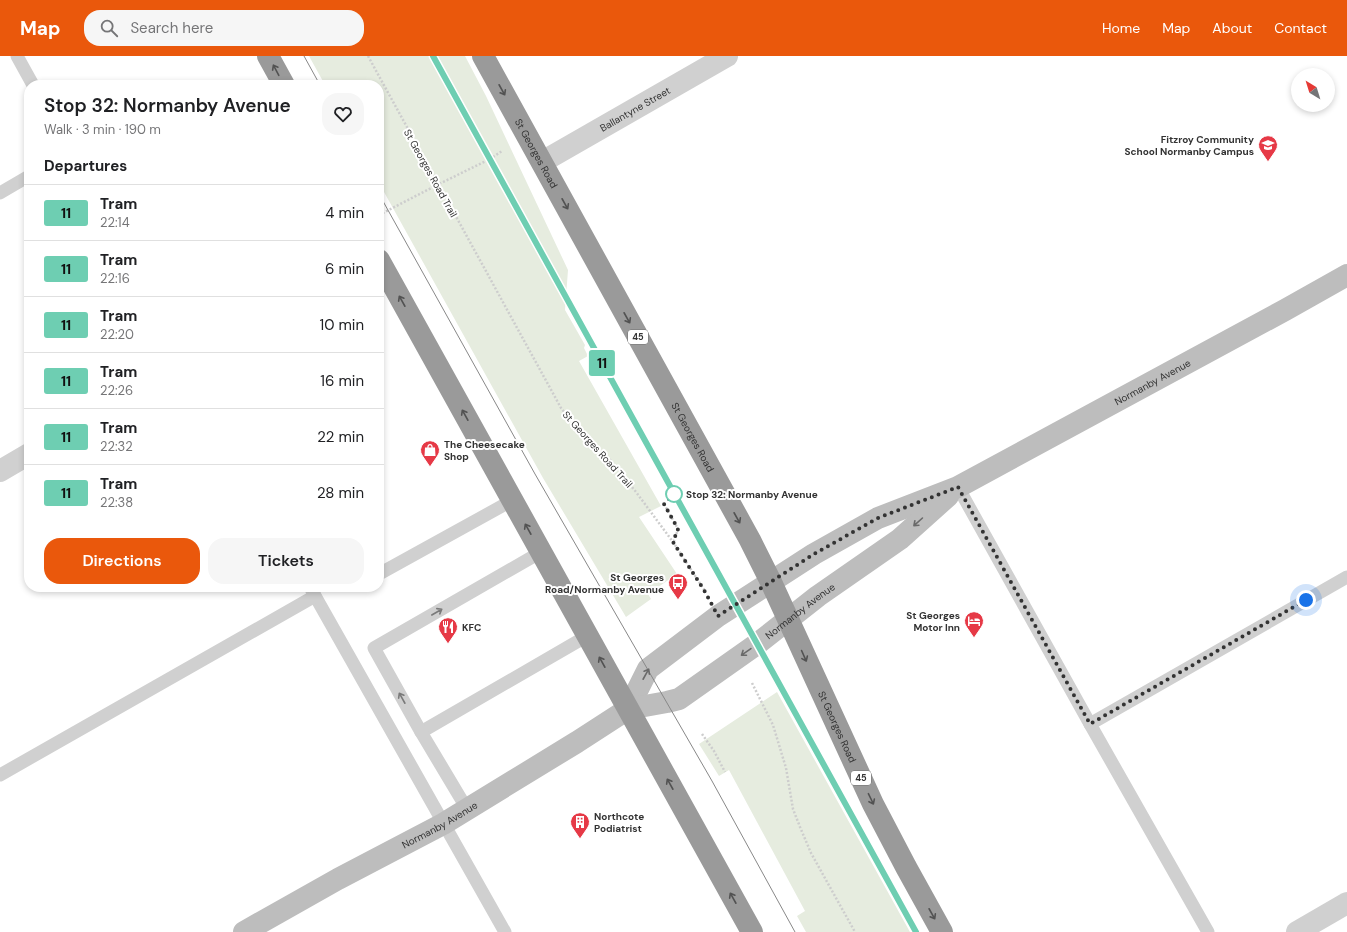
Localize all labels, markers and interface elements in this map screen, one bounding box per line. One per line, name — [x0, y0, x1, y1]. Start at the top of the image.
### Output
search box — [84, 10, 364, 46]
text: Map — [20, 16, 60, 41]
icon: search — [98, 17, 120, 39]
text: Search here — [130, 18, 213, 38]
text: Home — [1102, 19, 1140, 37]
text: Map — [1162, 19, 1190, 37]
text: About — [1212, 19, 1252, 37]
text: Contact — [1274, 19, 1327, 37]
one-way arrow — [272, 65, 279, 77]
north arrow — [1291, 68, 1335, 112]
map controls — [1291, 68, 1335, 112]
one-way arrow — [499, 84, 506, 96]
street label: Ballantyne Street — [598, 84, 673, 135]
text: Stop 32: Normanby Avenue — [44, 93, 291, 118]
button: heart — [322, 93, 364, 135]
street label: St Georges Road — [512, 116, 561, 190]
text: Walk · 3 min · 190 m — [44, 121, 161, 138]
street label: St Georges Road Trail — [401, 127, 460, 220]
place label: Fitzroy Community School Normanby Campus — [1124, 133, 1254, 158]
school or university icon: Fitzroy Community School Normanby Campus — [1257, 134, 1279, 162]
text: Departures — [44, 156, 127, 176]
text: Tram — [100, 194, 137, 214]
one-way arrow — [561, 198, 569, 210]
text: 4 min — [325, 203, 364, 223]
text: 11 — [61, 204, 71, 222]
text: 22:14 — [100, 214, 130, 231]
text: Tram — [100, 250, 137, 270]
text: 6 min — [325, 259, 364, 279]
text: 11 — [61, 260, 71, 278]
text: 22:16 — [100, 270, 130, 287]
one-way arrow — [398, 295, 405, 307]
text: Tram — [100, 306, 137, 326]
one-way arrow — [624, 312, 632, 324]
text: 10 min — [319, 315, 364, 335]
text: 11 — [61, 316, 71, 334]
text: 22:20 — [100, 326, 134, 343]
road number: 45 — [628, 330, 648, 344]
line badge: 11 — [584, 350, 620, 376]
text: 11 — [597, 354, 607, 372]
street label: Normanby Avenue — [1112, 356, 1193, 408]
text: Tram — [100, 362, 137, 382]
text: 16 min — [320, 371, 364, 391]
text: 11 — [61, 372, 71, 390]
text: 22:26 — [100, 382, 133, 399]
street label: St Georges Road — [668, 400, 717, 474]
street label: St Georges Road Trail — [560, 408, 635, 490]
one-way arrow — [461, 409, 469, 421]
text: Tram — [100, 418, 137, 438]
text: 22 min — [317, 427, 364, 447]
text: 11 — [61, 428, 71, 446]
text: 22:32 — [100, 438, 133, 455]
place label: The Cheesecake Shop — [444, 438, 525, 463]
shop icon: The Cheesecake Shop — [419, 439, 441, 467]
text: Tram — [100, 474, 137, 494]
text: 28 min — [317, 483, 364, 503]
text: 11 — [61, 484, 71, 502]
marker: Stop 32: Normanby Avenue — [665, 485, 683, 503]
place label: Stop 32: Normanby Avenue — [686, 488, 818, 501]
text: 22:38 — [100, 494, 133, 511]
one-way arrow — [734, 511, 742, 523]
one-way arrow — [913, 518, 923, 527]
one-way arrow — [524, 523, 532, 535]
button: Directions — [44, 538, 200, 584]
button: Tickets — [208, 538, 364, 584]
place label: St Georges Road/Normanby Avenue — [545, 571, 664, 596]
bus stop icon: St Georges Road/Normanby Avenue — [667, 572, 689, 600]
street label: Normanby Avenue — [763, 580, 838, 642]
your location — [1296, 590, 1316, 610]
one-way arrow — [430, 607, 442, 615]
place label: St Georges Motor Inn — [906, 609, 960, 634]
hotel icon: St Georges Motor Inn — [963, 610, 985, 638]
restaurant icon: KFC — [437, 616, 459, 644]
place label: KFC — [462, 621, 481, 634]
one-way arrow — [741, 648, 752, 656]
one-way arrow — [801, 649, 809, 661]
one-way arrow — [598, 657, 606, 669]
one-way arrow — [642, 668, 650, 680]
street label: St Georges Road — [815, 689, 859, 765]
one-way arrow — [397, 692, 405, 704]
road number: 45 — [851, 771, 871, 785]
one-way arrow — [665, 779, 673, 791]
one-way arrow — [867, 793, 875, 805]
street label: Normanby Avenue — [400, 798, 480, 851]
place label: Northcote Podiatrist — [594, 810, 644, 835]
building icon: Northcote Podiatrist — [569, 811, 591, 839]
one-way arrow — [728, 892, 736, 904]
one-way arrow — [928, 908, 936, 920]

